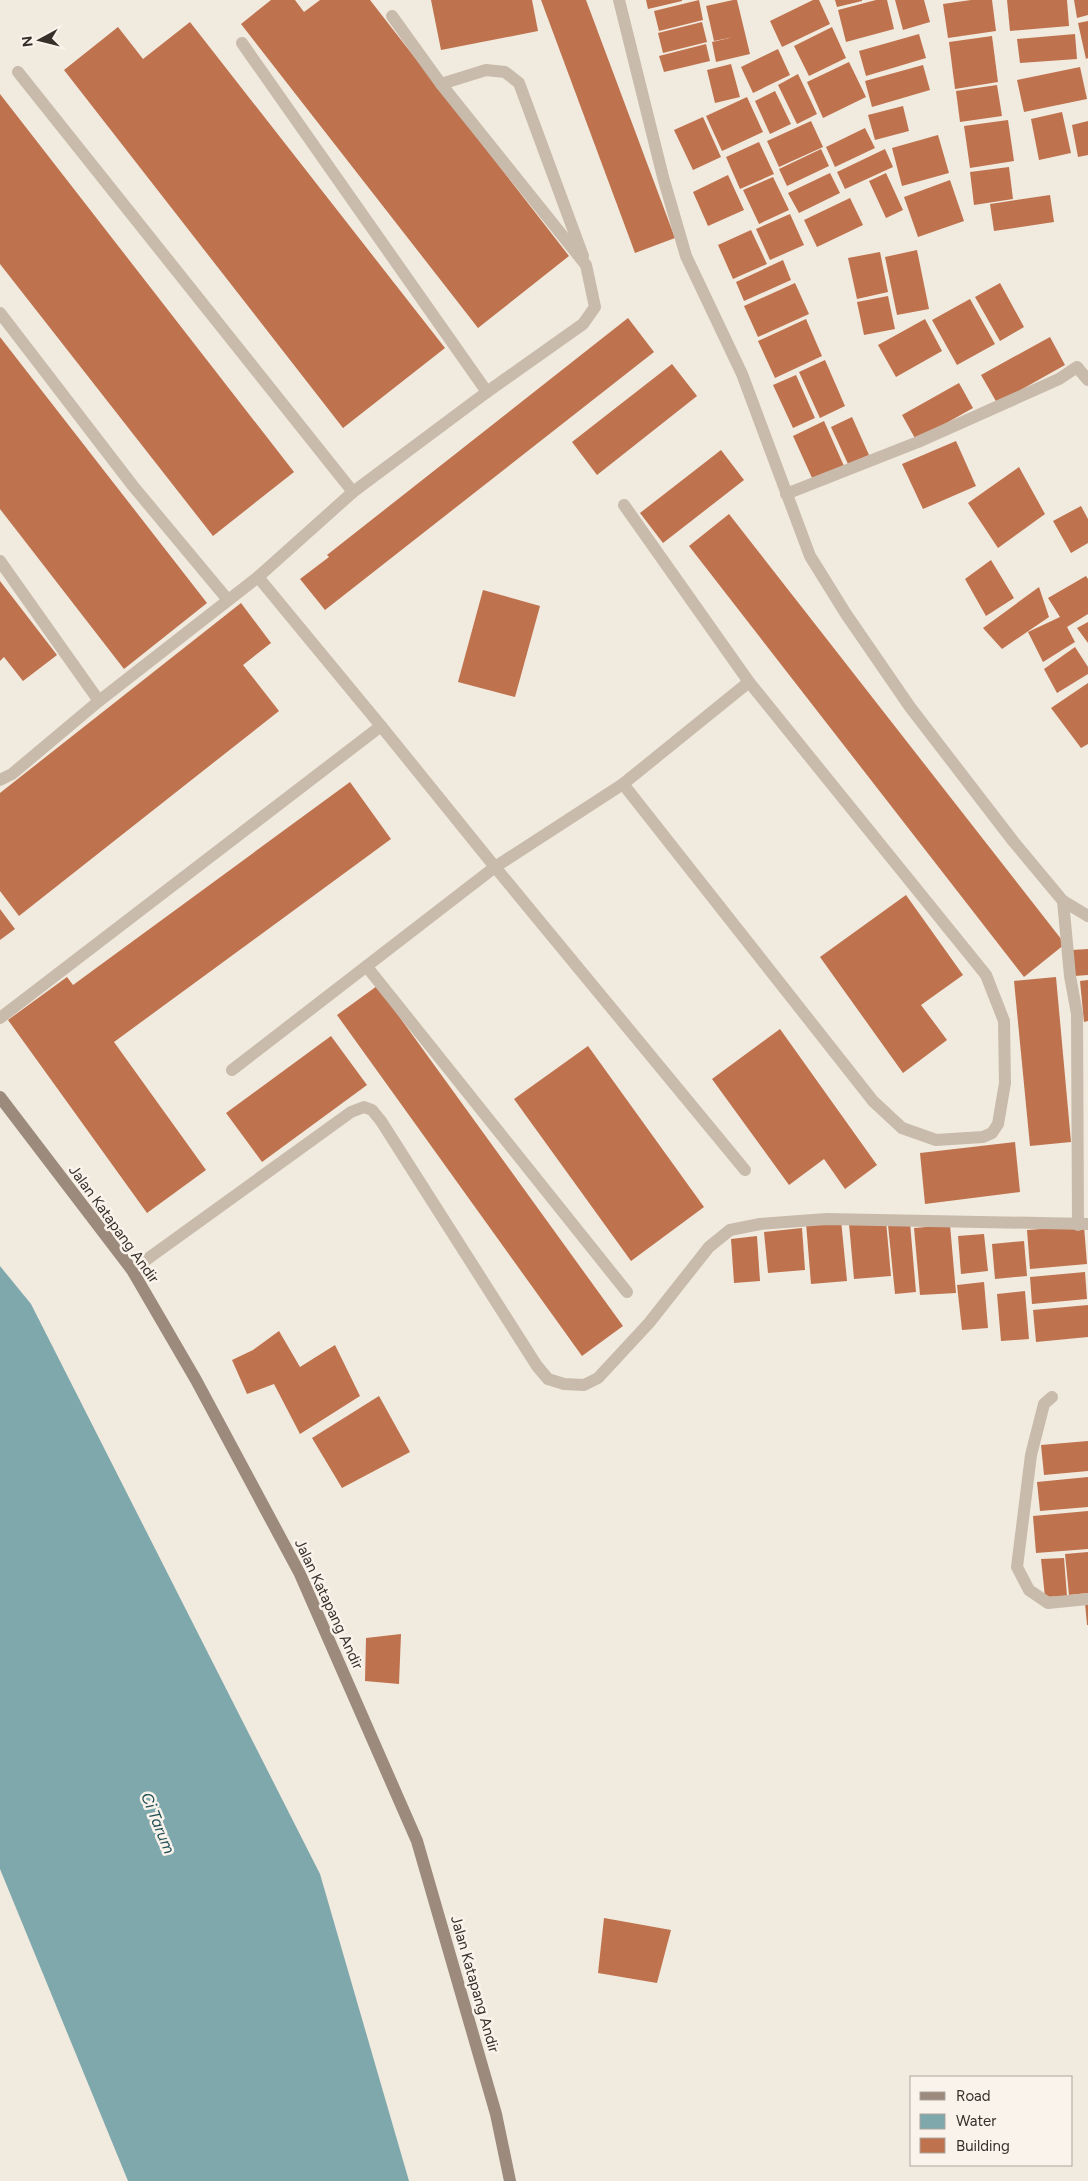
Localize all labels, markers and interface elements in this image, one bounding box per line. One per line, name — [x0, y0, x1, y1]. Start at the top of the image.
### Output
north arrow — [15, 15, 65, 65]
text: N — [18, 35, 37, 48]
street label: Jalan Katapang Andir — [65, 1161, 163, 1287]
street label: Jalan Katapang Andir — [291, 1536, 367, 1672]
water label: Ci Tarum — [137, 1790, 179, 1857]
street label: Jalan Katapang Andir — [447, 1913, 503, 2055]
legend — [910, 2076, 1073, 2166]
text: Road — [956, 2087, 991, 2105]
text: Water — [956, 2112, 996, 2130]
text: Building — [956, 2137, 1010, 2155]

